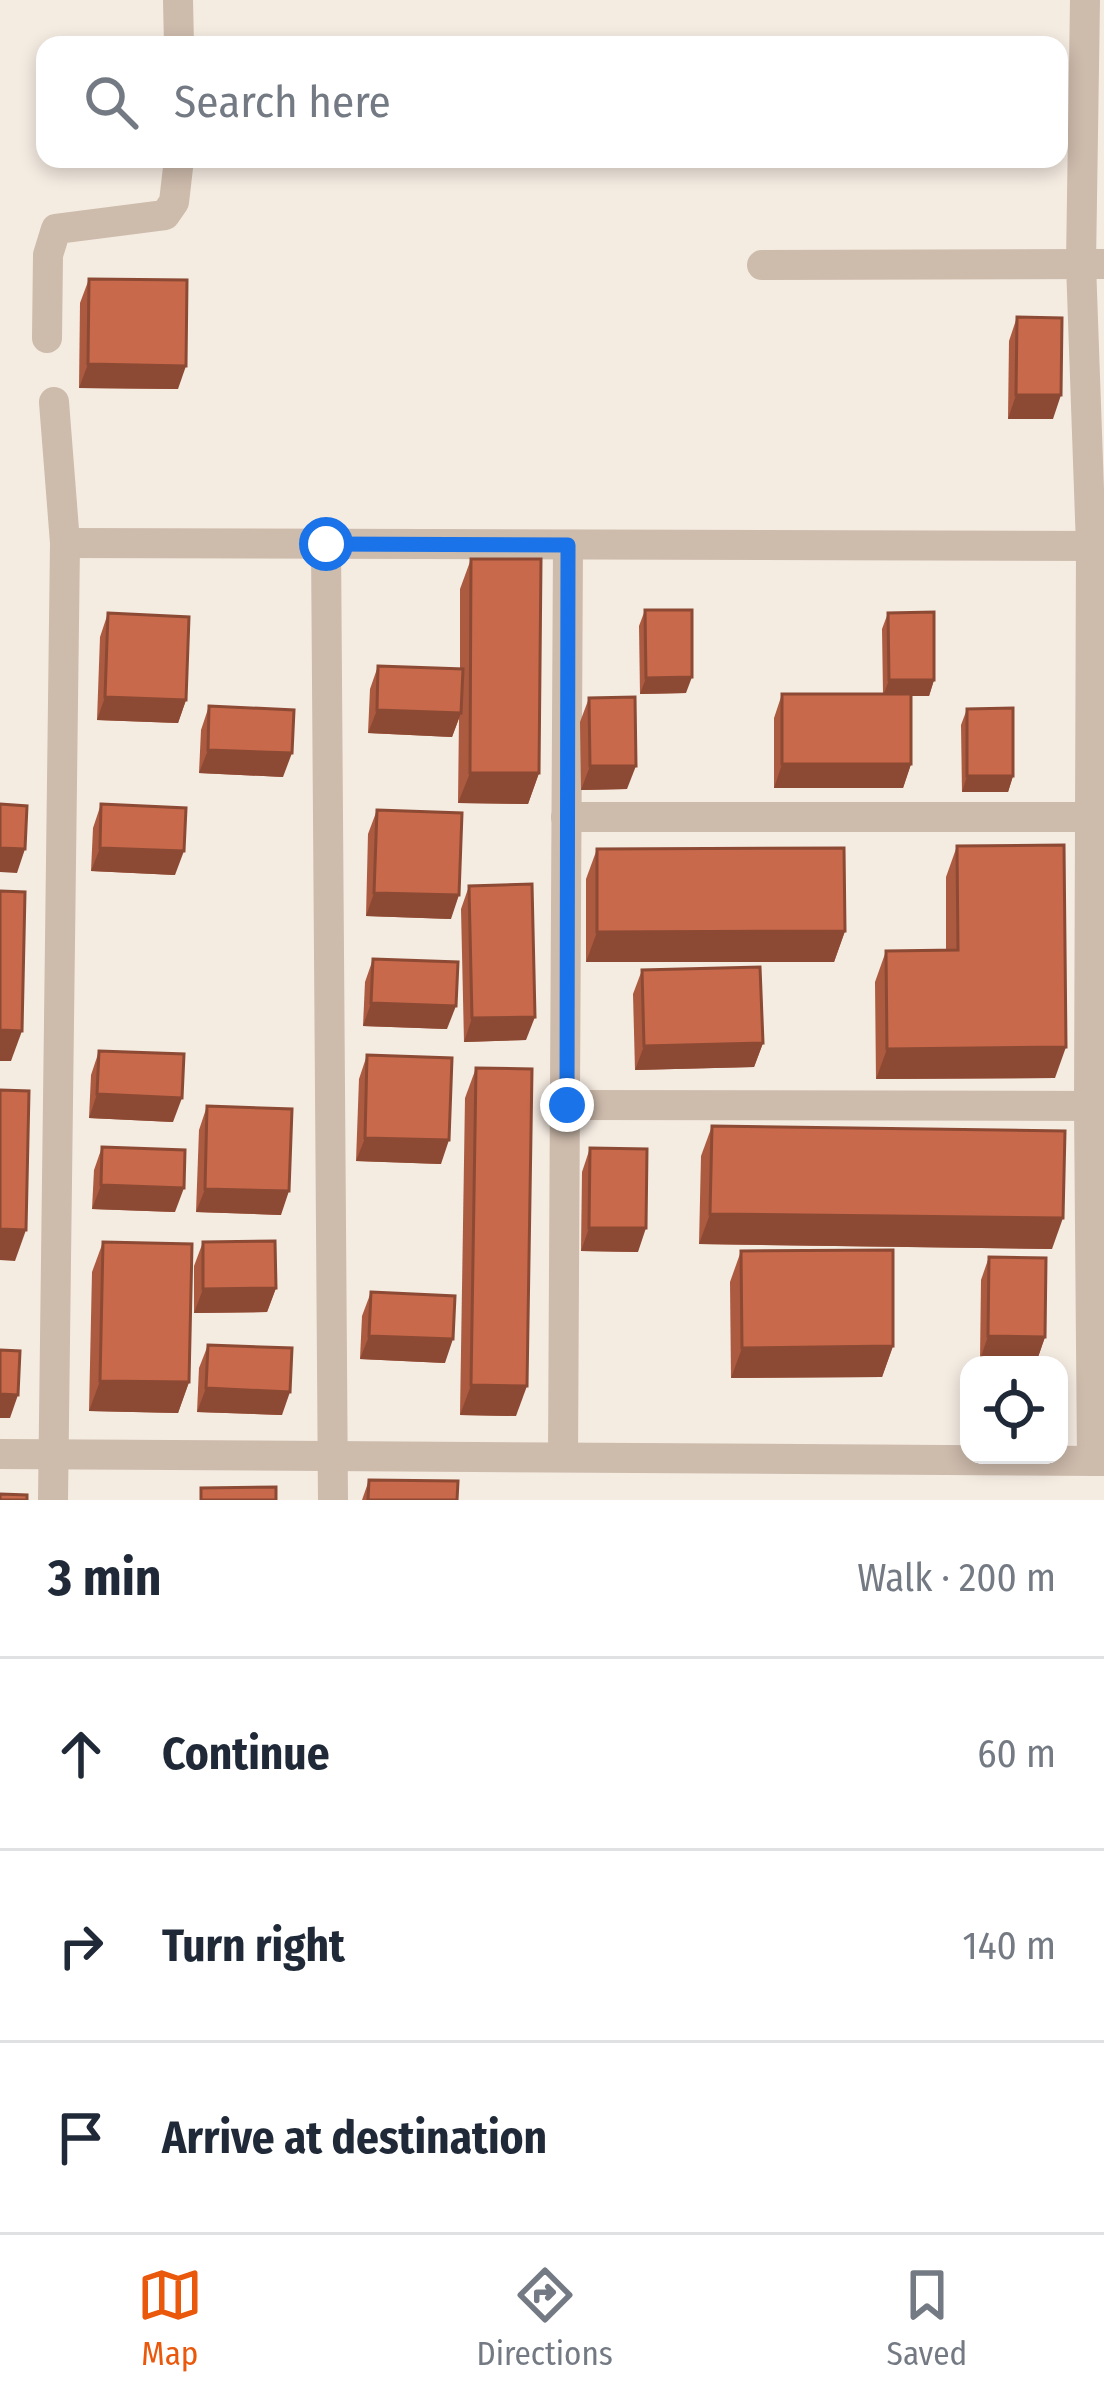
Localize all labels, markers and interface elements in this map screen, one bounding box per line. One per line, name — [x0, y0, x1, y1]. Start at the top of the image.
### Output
search box — [36, 36, 1068, 168]
icon: search — [78, 69, 144, 135]
text: Search here — [174, 75, 391, 129]
route start — [299, 517, 353, 571]
route end — [540, 1078, 594, 1132]
map controls — [960, 1356, 1068, 1464]
button: locate — [960, 1356, 1068, 1464]
text: 3 min — [48, 1547, 162, 1609]
text: Walk · 200 m — [857, 1555, 1056, 1601]
icon: ahead — [48, 1721, 114, 1787]
text: Continue — [162, 1727, 330, 1781]
text: 60 m — [977, 1731, 1056, 1777]
icon: right — [48, 1913, 114, 1979]
text: Turn right — [162, 1919, 345, 1973]
text: 140 m — [962, 1923, 1056, 1969]
icon: arrive — [48, 2105, 114, 2171]
text: Arrive at destination — [162, 2111, 547, 2165]
tab: Map — [137, 2262, 203, 2374]
tab: Directions — [476, 2262, 613, 2374]
tab: Saved — [887, 2262, 967, 2374]

